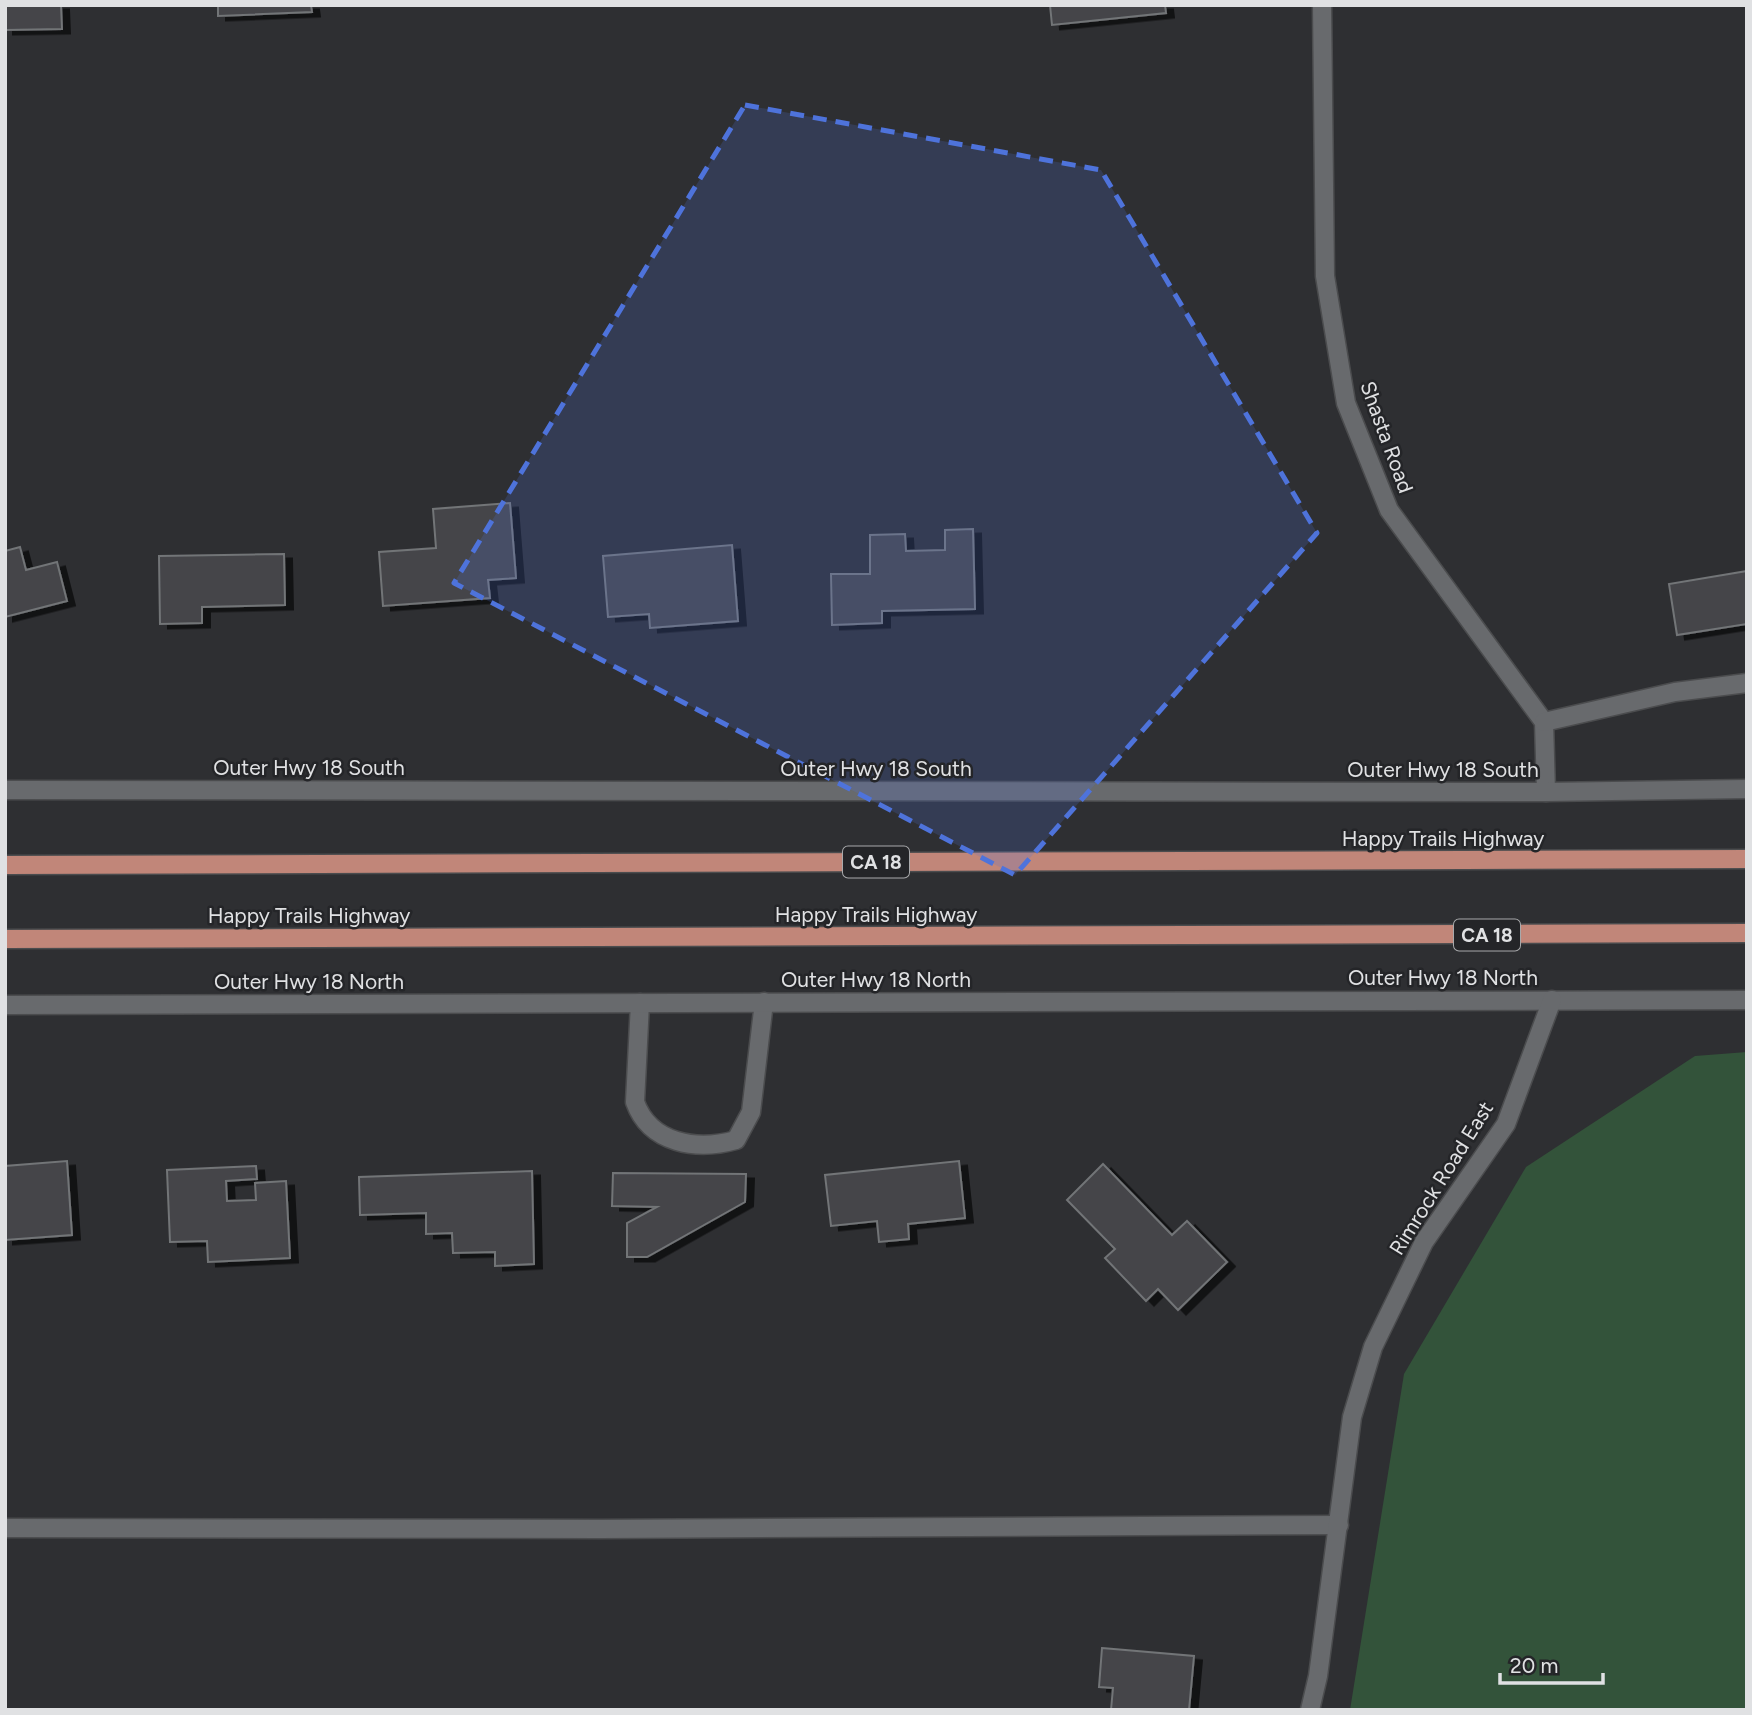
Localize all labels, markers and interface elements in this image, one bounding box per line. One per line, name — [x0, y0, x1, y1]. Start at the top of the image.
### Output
street label: Shasta Road — [1355, 378, 1419, 496]
street label: Outer Hwy 18 South — [213, 755, 405, 780]
street label: Outer Hwy 18 South — [780, 756, 972, 781]
street label: Outer Hwy 18 South — [1347, 757, 1539, 782]
street label: Happy Trails Highway — [1342, 826, 1544, 851]
road number: CA 18 — [843, 846, 909, 877]
street label: Happy Trails Highway — [775, 902, 977, 927]
street label: Happy Trails Highway — [208, 903, 410, 928]
road number: CA 18 — [1454, 920, 1520, 951]
street label: Outer Hwy 18 North — [1348, 965, 1538, 990]
street label: Outer Hwy 18 North — [781, 967, 971, 992]
street label: Outer Hwy 18 North — [214, 969, 404, 994]
street label: Rimrock Road East — [1384, 1097, 1498, 1259]
scale bar — [1500, 1642, 1603, 1686]
text: 20 m — [1510, 1653, 1558, 1678]

